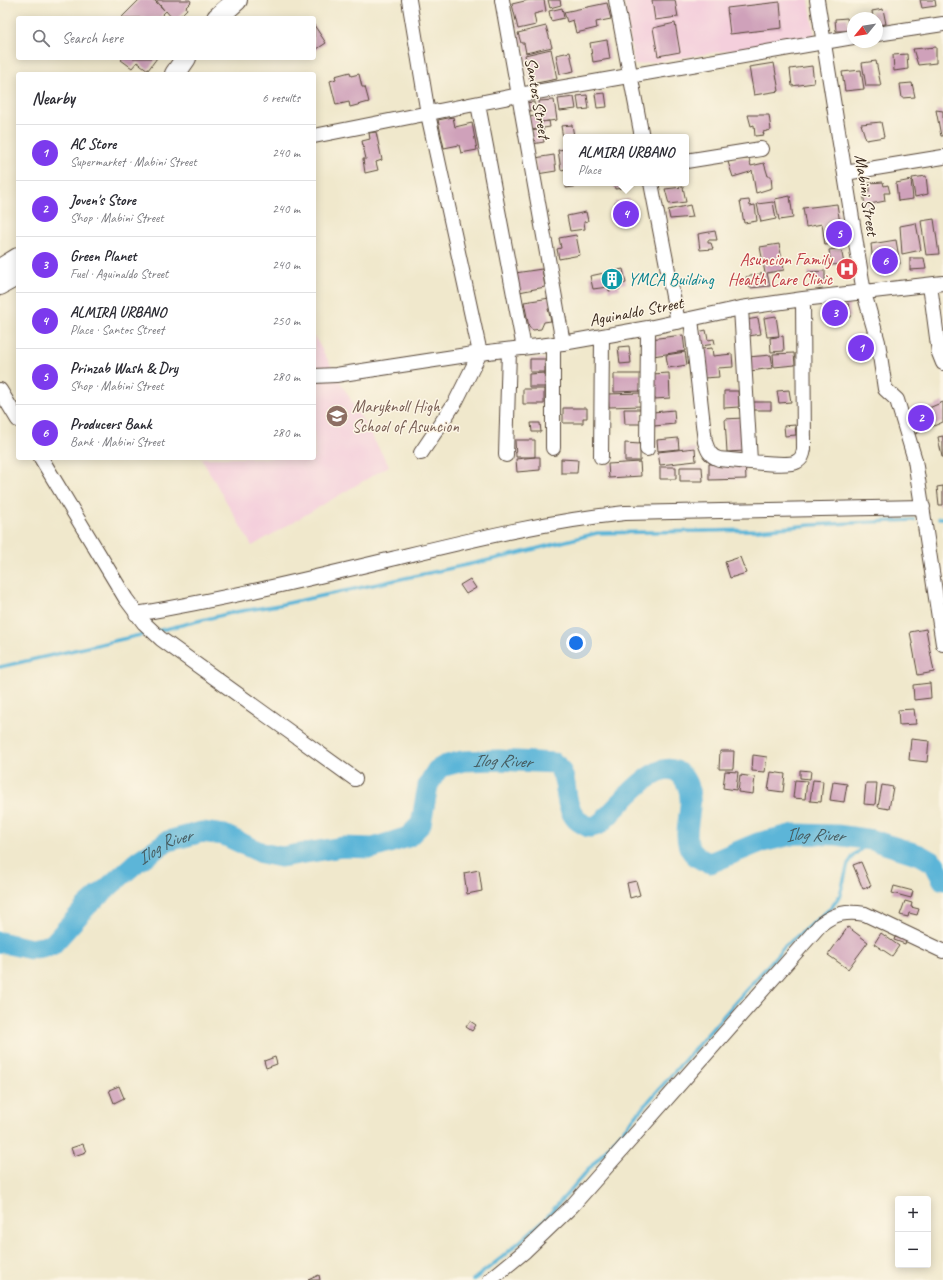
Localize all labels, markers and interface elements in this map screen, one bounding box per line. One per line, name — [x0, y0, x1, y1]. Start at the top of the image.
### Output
north arrow — [847, 12, 883, 48]
search box — [16, 16, 316, 60]
icon: search — [30, 27, 52, 49]
text: Search here — [62, 29, 123, 48]
street label: Santos Street — [520, 56, 555, 142]
text: Nearby — [32, 88, 75, 109]
text: 6 results — [262, 90, 300, 106]
popup — [563, 134, 689, 186]
text: AC Store — [70, 135, 116, 154]
text: ALMIRA URBANO — [578, 143, 674, 162]
text: 1 — [42, 145, 48, 161]
text: 240 m — [272, 145, 300, 161]
street label: Mabini Street — [850, 153, 884, 239]
text: Supermarket · Mabini Street — [70, 154, 197, 170]
text: Place — [578, 162, 601, 178]
text: Joven's Store — [70, 191, 136, 210]
pin: 4 — [613, 199, 639, 229]
text: 2 — [42, 201, 48, 217]
text: 240 m — [272, 201, 300, 217]
text: Shop · Mabini Street — [70, 210, 163, 226]
pin: 5 — [826, 219, 852, 249]
pin: 6 — [872, 246, 898, 276]
text: Green Planet — [70, 247, 136, 266]
place label: Asuncion Family Health Care Clinic — [728, 249, 833, 290]
hospital icon: Asuncion Family Health Care Clinic — [834, 256, 860, 282]
text: 3 — [42, 257, 48, 273]
text: 240 m — [272, 257, 300, 273]
text: Fuel · Aguinaldo Street — [70, 266, 168, 282]
building icon: YMCA Building — [599, 266, 625, 292]
place label: YMCA Building — [628, 269, 715, 290]
street label: Aguinaldo Street — [587, 292, 687, 331]
pin: 3 — [822, 298, 848, 328]
text: ALMIRA URBANO — [70, 303, 166, 322]
text: 4 — [42, 313, 48, 329]
text: 250 m — [272, 313, 300, 329]
text: Place · Santos Street — [70, 322, 164, 338]
pin: 1 — [848, 333, 874, 363]
text: Prinzab Wash & Dry — [70, 359, 178, 378]
text: 5 — [42, 369, 48, 385]
text: 280 m — [272, 369, 300, 385]
text: Shop · Mabini Street — [70, 378, 163, 394]
place label: Maryknoll High School of Asuncion — [352, 396, 459, 437]
school or university icon: Maryknoll High School of Asuncion — [324, 403, 350, 429]
pin: 2 — [908, 403, 934, 433]
text: Producers Bank — [70, 415, 151, 434]
text: 6 — [42, 425, 48, 441]
text: 280 m — [272, 425, 300, 441]
text: Bank · Mabini Street — [70, 434, 164, 450]
your location — [566, 633, 586, 653]
water label: Ilog River — [472, 749, 535, 773]
water label: Ilog River — [782, 822, 849, 847]
water label: Ilog River — [133, 823, 197, 870]
map controls — [895, 1196, 931, 1268]
button: + — [895, 1196, 931, 1232]
button: − — [895, 1232, 931, 1268]

